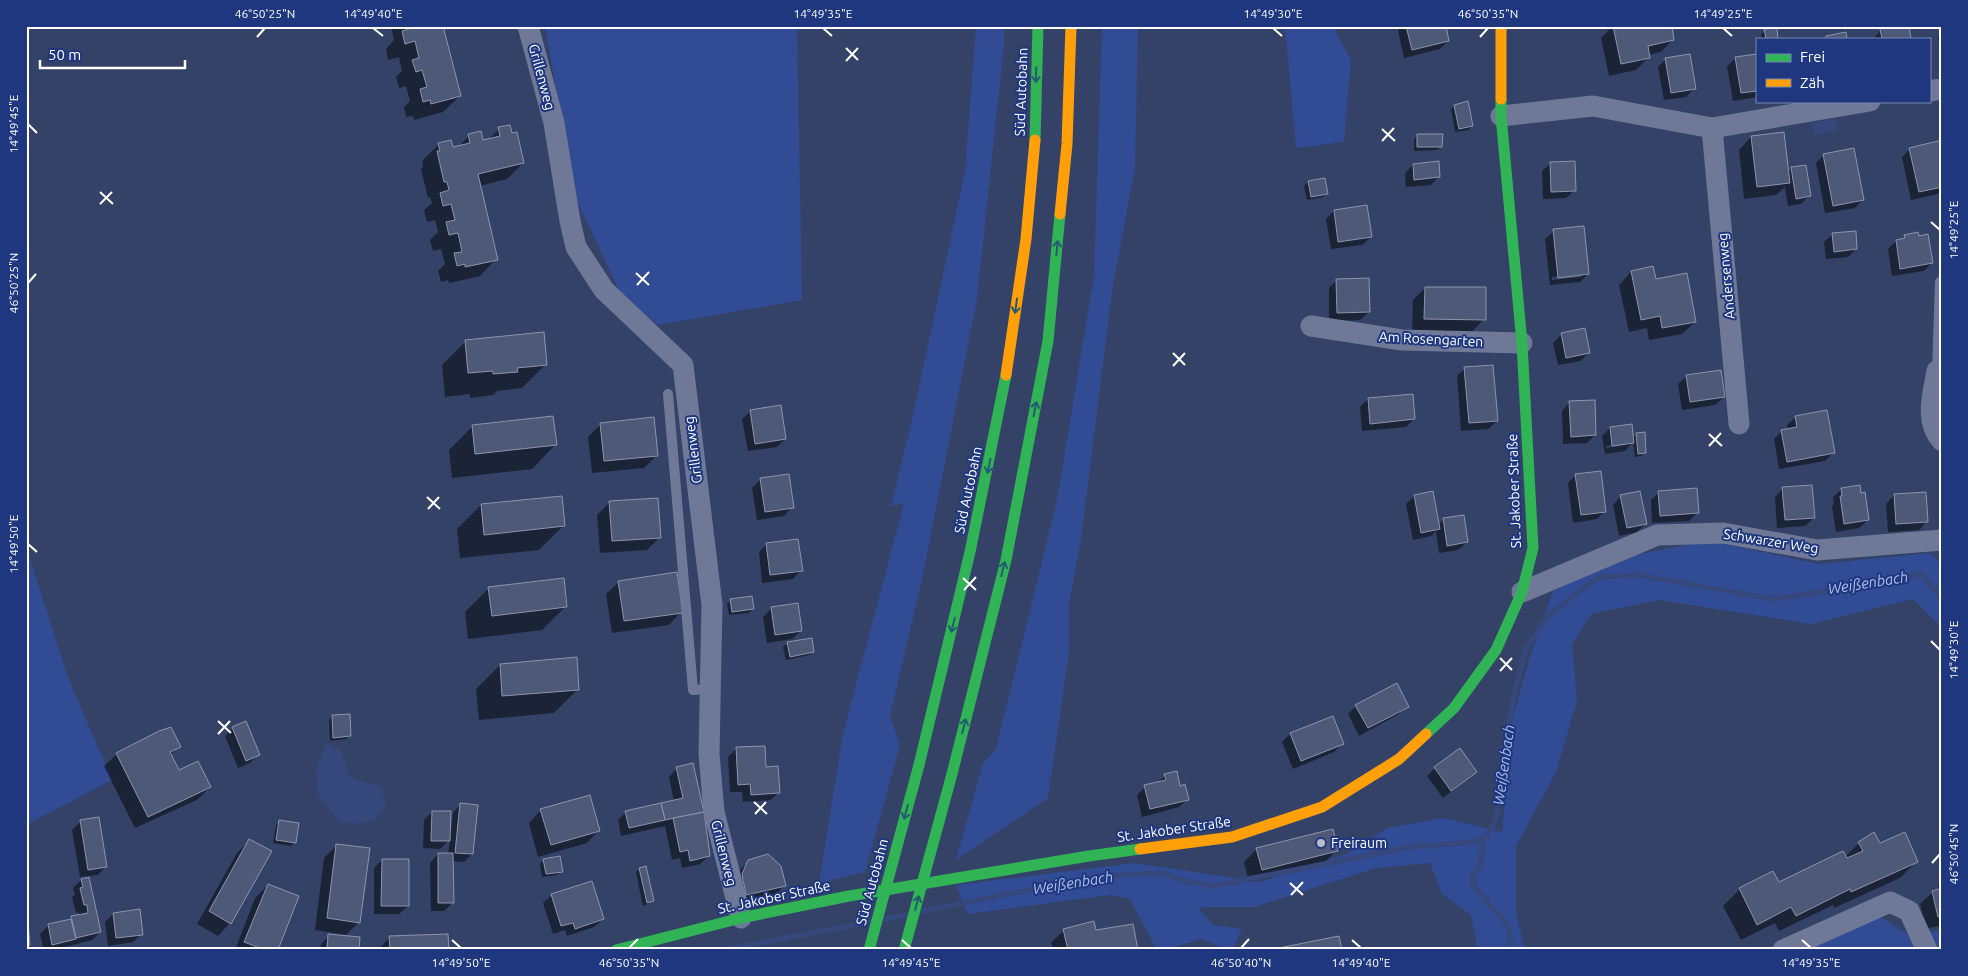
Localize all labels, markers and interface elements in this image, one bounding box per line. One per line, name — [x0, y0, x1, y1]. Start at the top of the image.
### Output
text: 46°50'25"N — [235, 7, 295, 20]
text: 14°49'40"E — [344, 7, 403, 20]
text: 14°49'35"E — [794, 7, 853, 20]
text: 14°49'30"E — [1244, 7, 1303, 20]
text: 46°50'35"N — [1458, 7, 1518, 20]
text: 14°49'25"E — [1694, 7, 1753, 20]
scale bar — [40, 38, 185, 70]
legend — [1756, 38, 1930, 102]
street label: Grillenweg — [526, 42, 558, 112]
text: 50 m — [48, 46, 81, 63]
street label: Süd Autobahn — [1011, 47, 1031, 137]
text: Frei — [1800, 48, 1825, 65]
one-way arrow — [1032, 67, 1041, 83]
text: Zäh — [1800, 74, 1825, 91]
text: 14°49'45"E — [7, 94, 20, 153]
text: 14°49'25"E — [1947, 200, 1960, 259]
street label: Andersenweg — [1714, 232, 1738, 320]
one-way arrow — [1052, 241, 1062, 257]
text: 46°50'25"N — [7, 253, 20, 313]
one-way arrow — [1011, 298, 1021, 314]
street label: Am Rosengarten — [1378, 328, 1484, 350]
one-way arrow — [1030, 402, 1040, 418]
street label: Grillenweg — [681, 415, 705, 485]
street label: St. Jakober Straße — [1504, 433, 1524, 549]
street label: Süd Autobahn — [951, 445, 985, 535]
one-way arrow — [983, 458, 993, 474]
text: 14°49'50"E — [7, 514, 20, 573]
street label: Schwarzer Weg — [1722, 526, 1820, 556]
one-way arrow — [999, 561, 1008, 577]
water label: Weißenbach — [1827, 568, 1909, 597]
one-way arrow — [948, 617, 957, 633]
text: 14°49'30"E — [1947, 620, 1960, 679]
one-way arrow — [960, 719, 969, 735]
water label: Weißenbach — [1489, 724, 1518, 806]
one-way arrow — [901, 804, 911, 820]
street label: St. Jakober Straße — [1116, 813, 1232, 845]
street label: Grillenweg — [708, 818, 740, 888]
text: 46°50'45"N — [1947, 824, 1960, 884]
place label: Freiraum — [1331, 835, 1387, 851]
street label: Süd Autobahn — [853, 837, 891, 927]
marker: Freiraum — [1315, 837, 1327, 849]
water label: Weißenbach — [1032, 868, 1114, 897]
street label: St. Jakober Straße — [716, 877, 832, 917]
one-way arrow — [913, 895, 922, 911]
text: 14°49'50"E — [432, 956, 491, 969]
text: 46°50'35"N — [599, 956, 659, 969]
text: 14°49'45"E — [882, 956, 941, 969]
text: 46°50'40"N — [1211, 956, 1271, 969]
text: 14°49'40"E — [1332, 956, 1391, 969]
text: 14°49'35"E — [1782, 956, 1841, 969]

